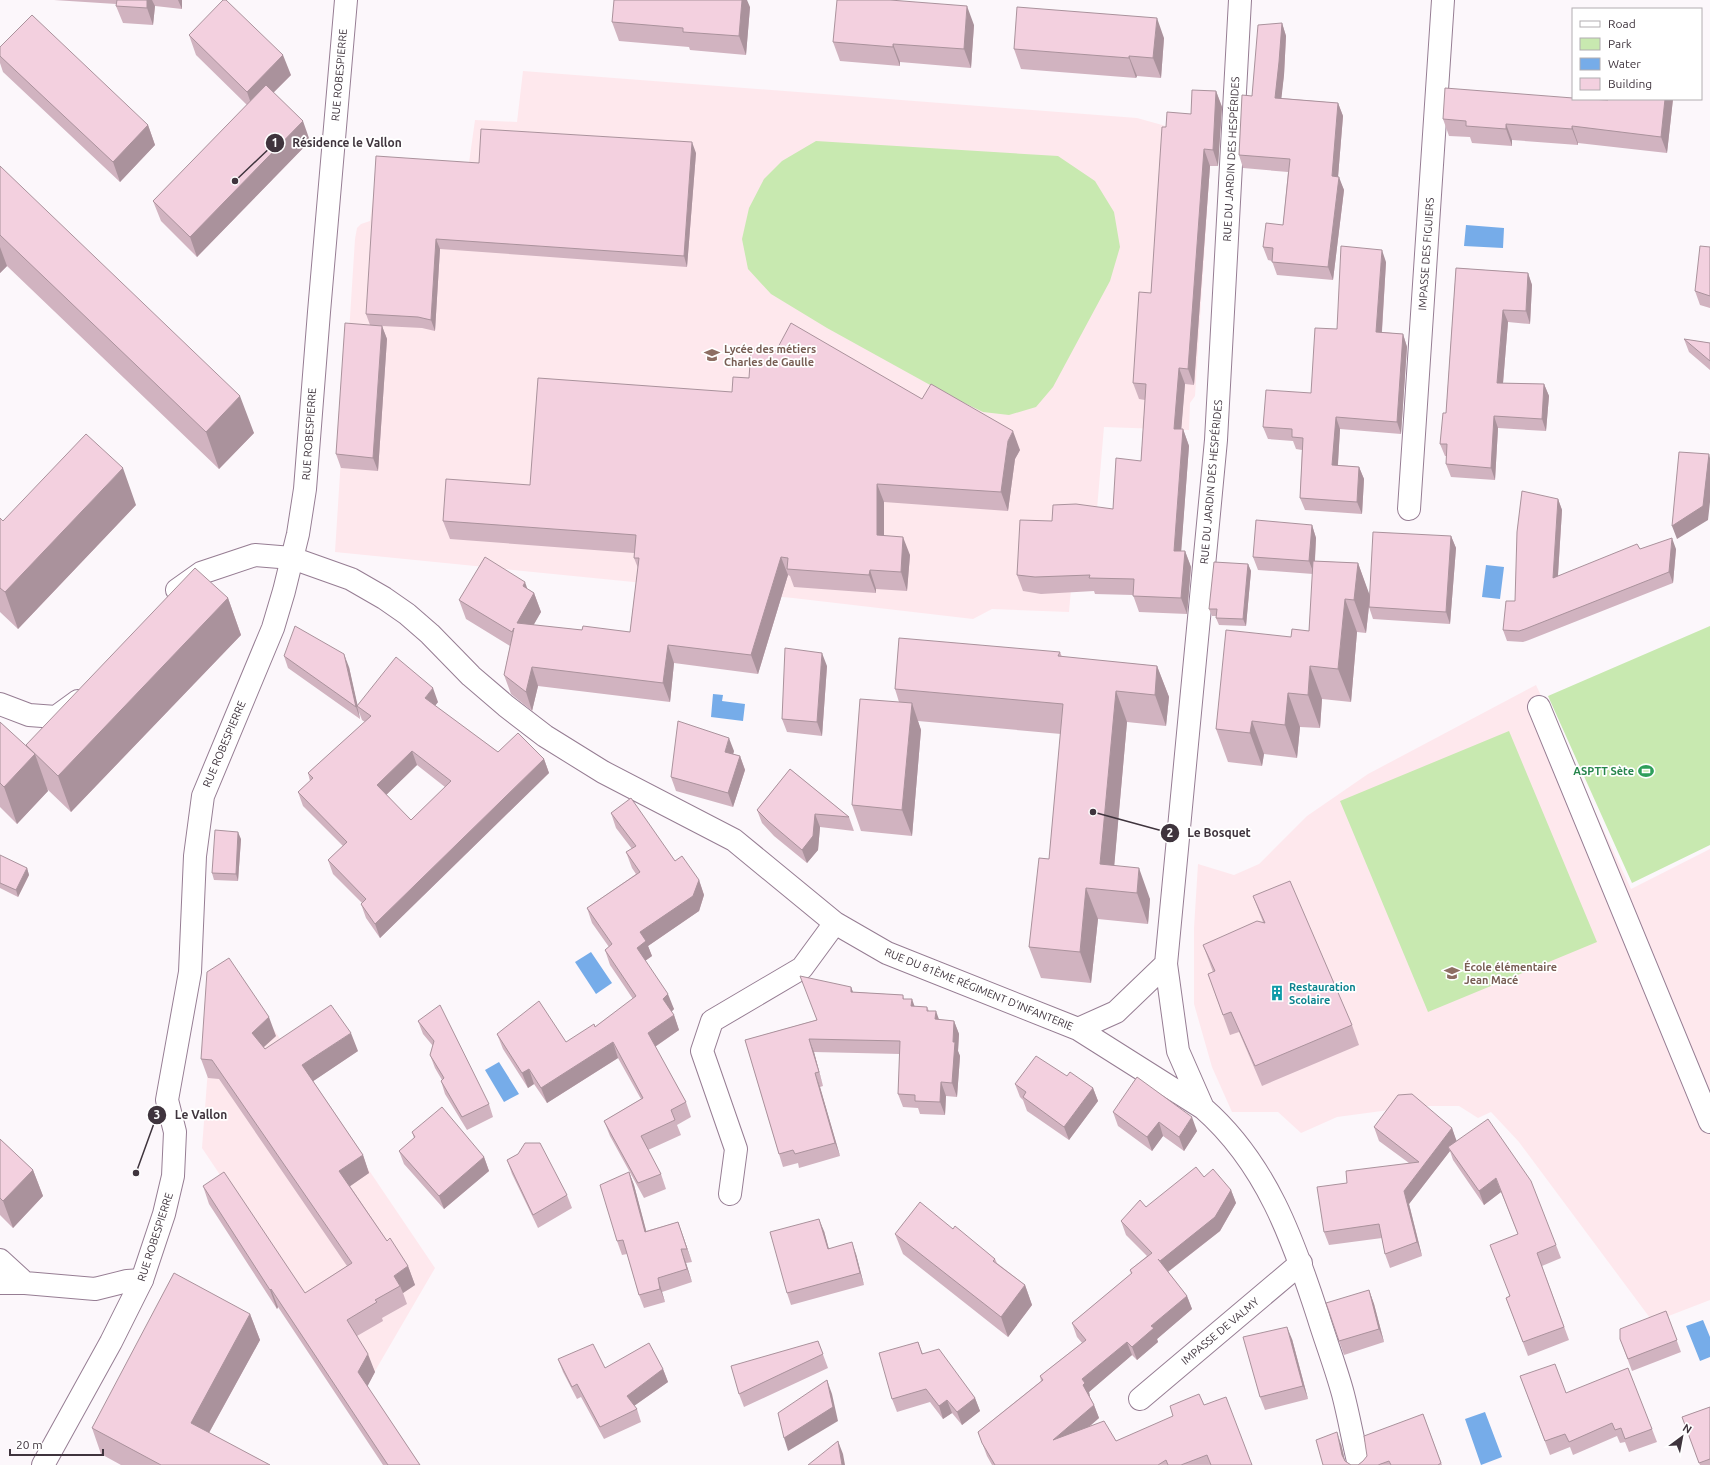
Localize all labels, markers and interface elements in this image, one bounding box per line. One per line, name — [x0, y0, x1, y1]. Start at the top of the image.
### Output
legend — [1572, 8, 1702, 100]
text: Road — [1608, 17, 1636, 30]
street label: RUE ROBESPIERRE — [329, 28, 349, 122]
text: Park — [1608, 37, 1632, 50]
text: Water — [1608, 57, 1641, 70]
street label: RUE DU JARDIN DES HESPÉRIDES — [1220, 76, 1241, 242]
text: Building — [1608, 77, 1652, 90]
callout: Résidence le Vallon — [265, 131, 410, 155]
text: 1 — [272, 136, 278, 149]
text: Résidence le Vallon — [292, 136, 402, 149]
street label: IMPASSE DES FIGUIERS — [1416, 197, 1436, 311]
place label: Lycée des métiers Charles de Gaulle — [724, 343, 816, 368]
school or university icon: Lycée des métiers Charles de Gaulle — [703, 346, 721, 364]
street label: RUE ROBESPIERRE — [300, 387, 318, 481]
street label: RUE DU JARDIN DES HESPÉRIDES — [1197, 399, 1224, 565]
street label: RUE ROBESPIERRE — [200, 699, 248, 789]
sports icon: ASPTT Sète — [1637, 762, 1655, 780]
place label: ASPTT Sète — [1573, 765, 1634, 777]
callout: Le Bosquet — [1160, 821, 1259, 845]
text: 2 — [1167, 826, 1174, 839]
text: Le Bosquet — [1187, 826, 1251, 839]
street label: RUE DU 81ÈME RÉGIMENT D'INFANTERIE — [883, 945, 1075, 1032]
place label: École élémentaire Jean Macé — [1464, 960, 1557, 986]
school or university icon: École élémentaire Jean Macé — [1443, 964, 1461, 982]
place label: Restauration Scolaire — [1289, 981, 1356, 1006]
building icon: Restauration Scolaire — [1268, 984, 1286, 1002]
callout: Le Vallon — [147, 1103, 235, 1127]
text: 3 — [154, 1108, 160, 1121]
text: Le Vallon — [175, 1108, 227, 1121]
street label: RUE ROBESPIERRE — [135, 1191, 175, 1283]
street label: IMPASSE DE VALMY — [1179, 1295, 1262, 1367]
north arrow — [1662, 1417, 1702, 1457]
text: N — [1681, 1421, 1694, 1436]
scale bar — [10, 1431, 103, 1457]
text: 20 m — [16, 1438, 43, 1451]

